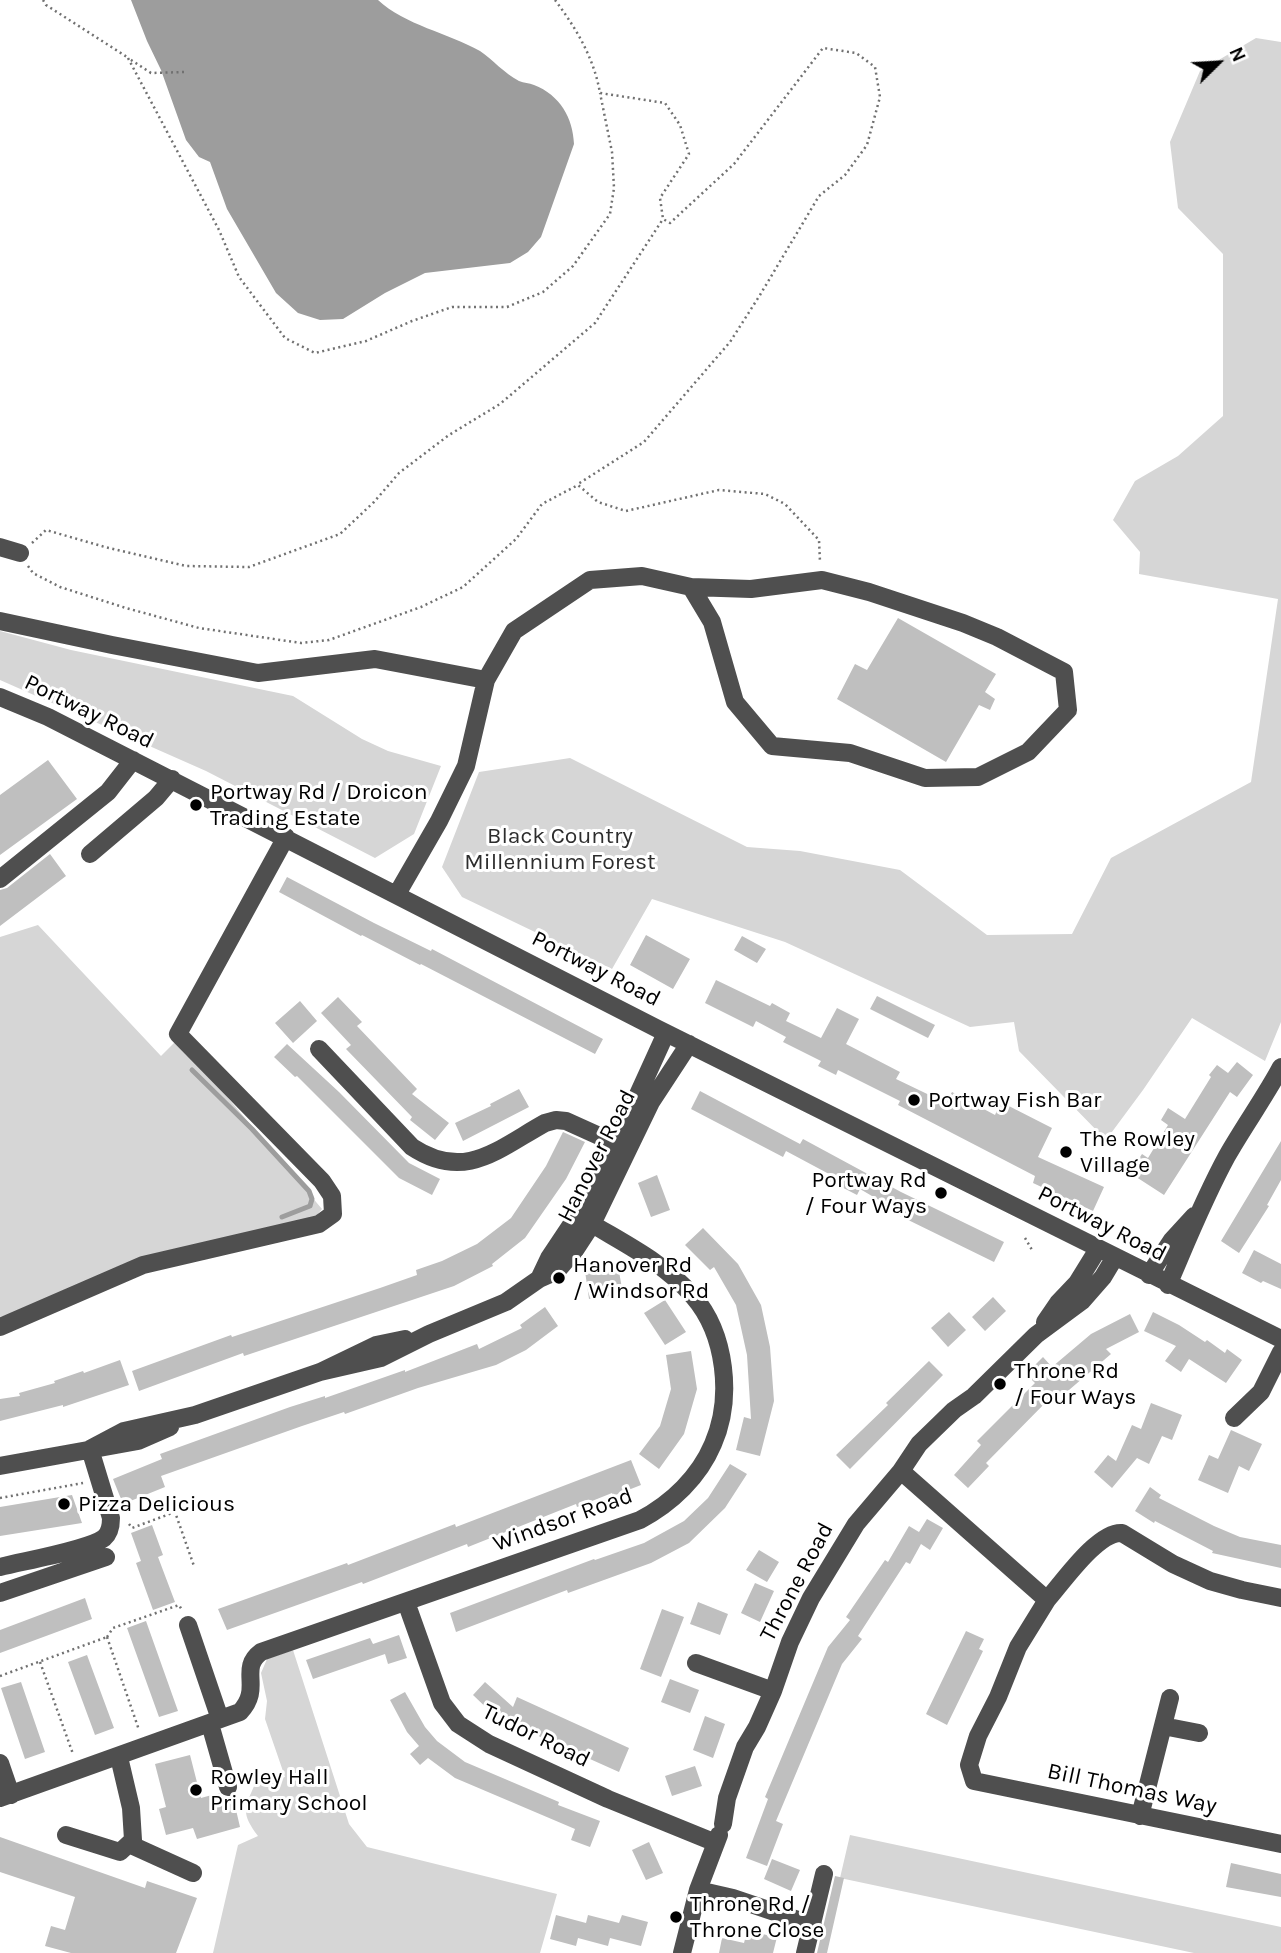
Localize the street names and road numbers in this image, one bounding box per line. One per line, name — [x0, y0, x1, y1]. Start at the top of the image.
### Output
street label: Portway Road — [20, 669, 158, 755]
street label: Portway Road — [527, 925, 665, 1013]
street label: Hanover Road — [552, 1085, 642, 1227]
street label: Portway Road — [1033, 1180, 1171, 1268]
street label: Windsor Road — [490, 1482, 636, 1558]
street label: Throne Road — [754, 1518, 840, 1646]
street label: Tudor Road — [477, 1698, 595, 1774]
street label: Bill Thomas Way — [1045, 1758, 1219, 1820]

